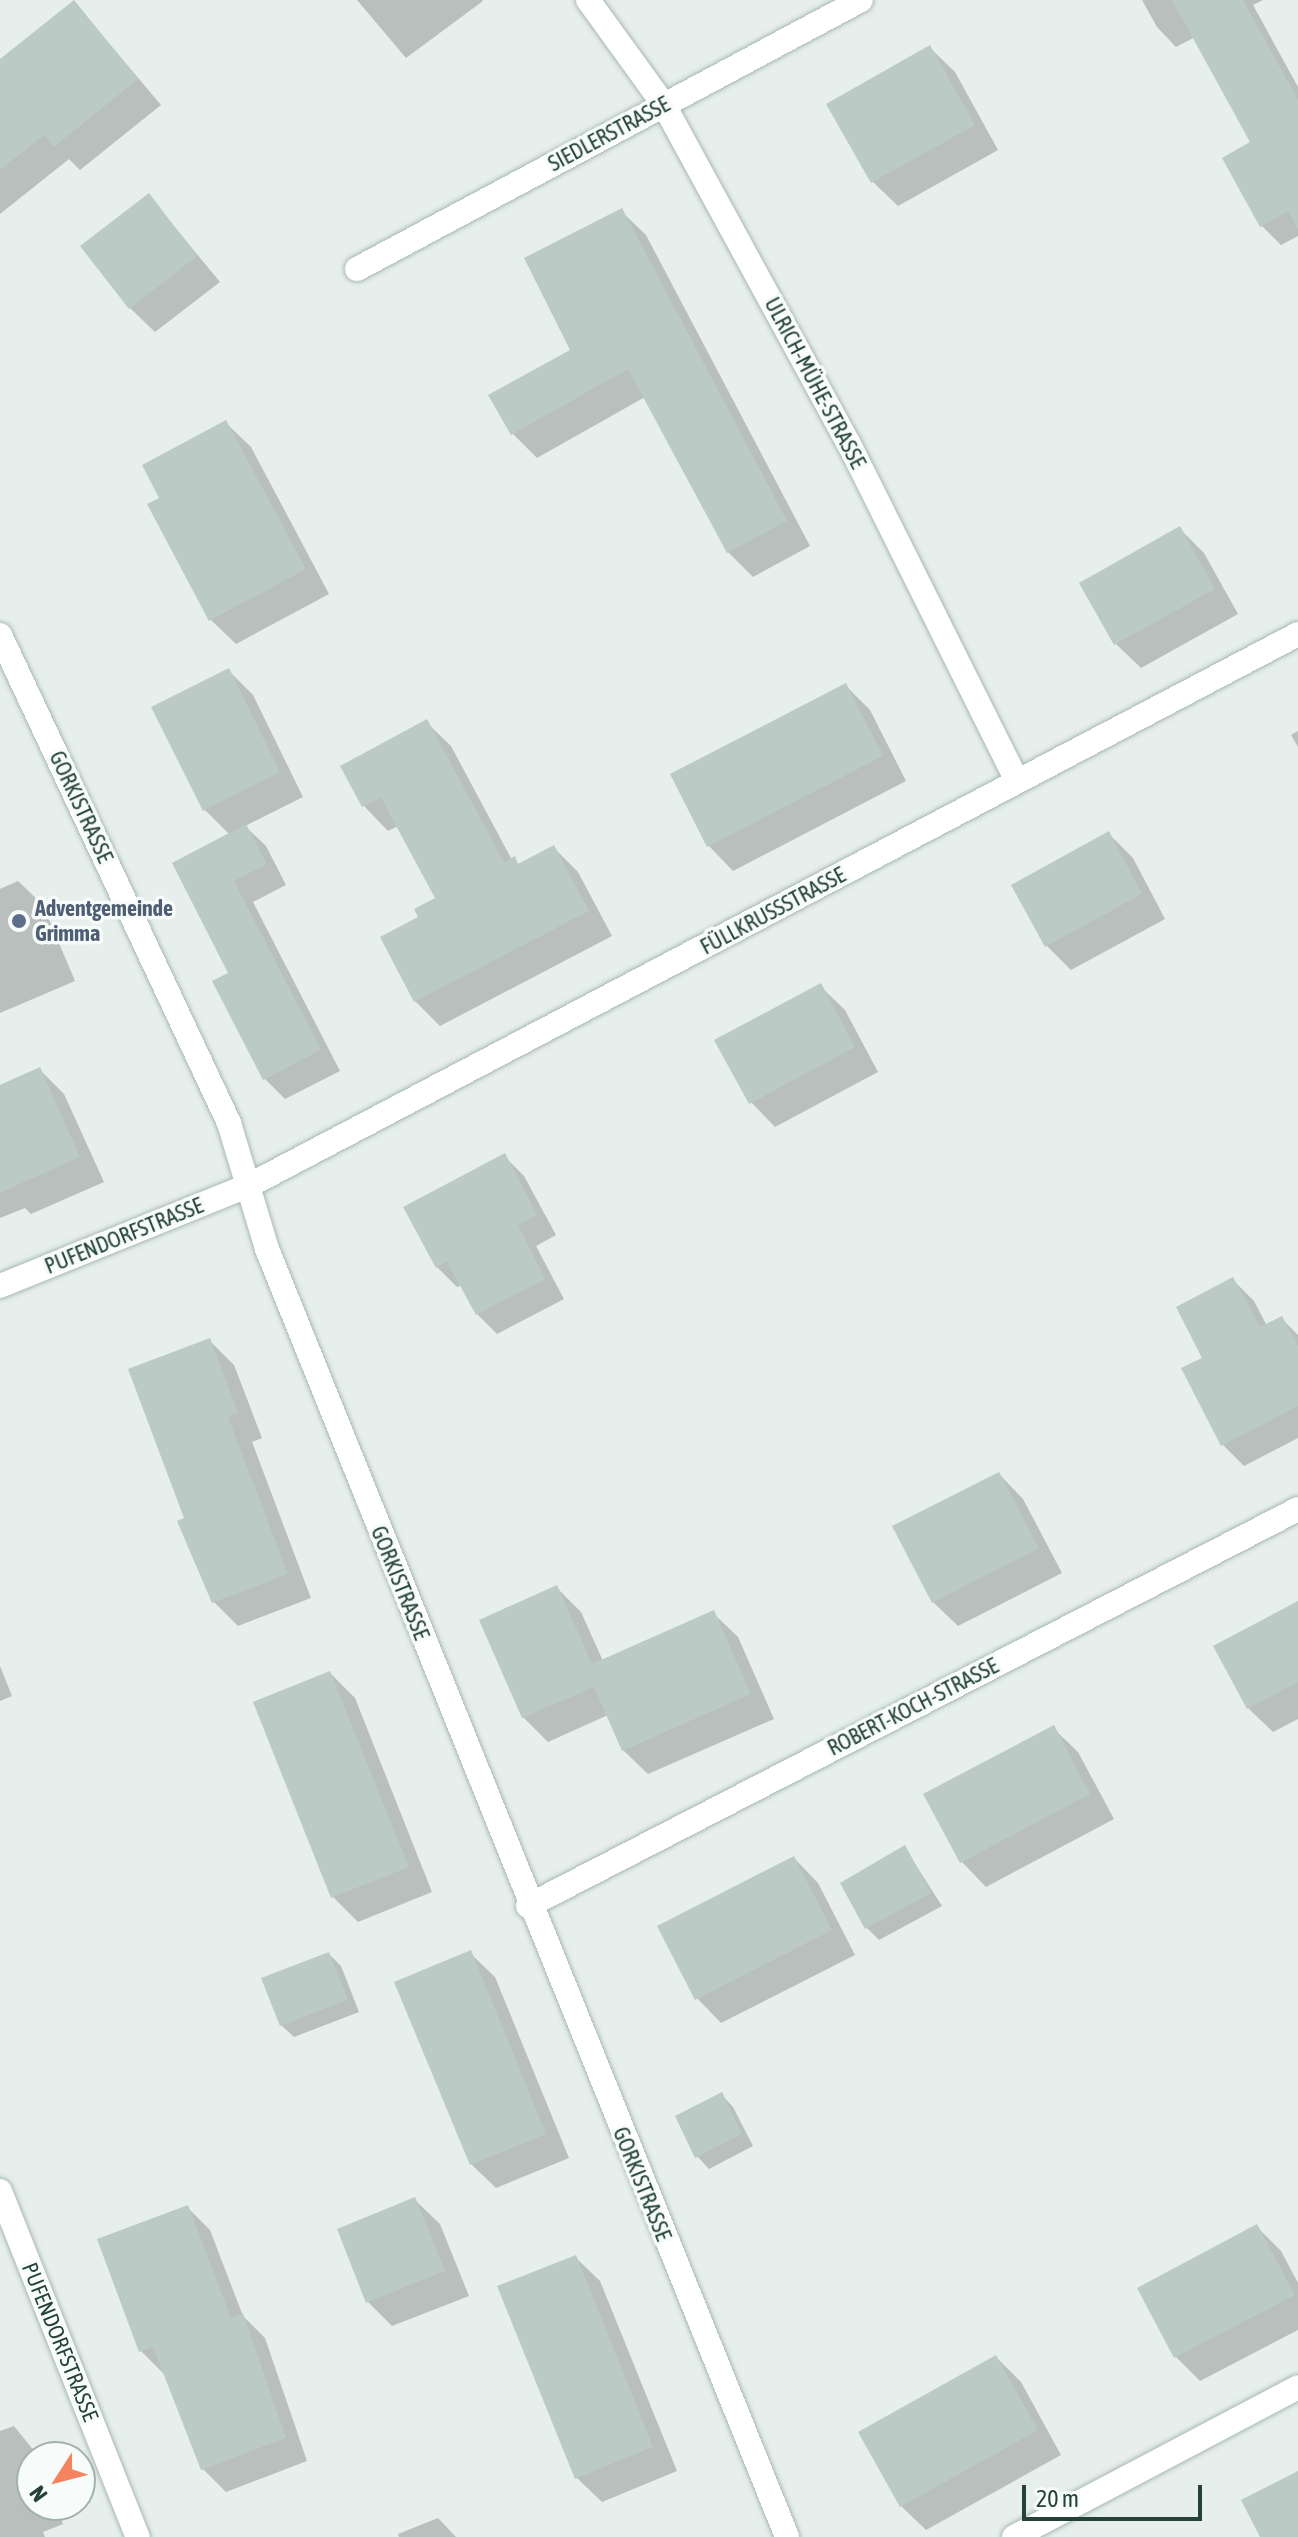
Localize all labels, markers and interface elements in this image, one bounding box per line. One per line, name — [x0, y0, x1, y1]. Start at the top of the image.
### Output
street label: SIEDLERSTRASSE — [544, 91, 674, 177]
street label: ULRICH-MÜHE-STRASSE — [759, 293, 871, 473]
street label: GORKISTRASSE — [44, 747, 118, 867]
street label: FÜLLKRUSSSTRASSE — [696, 862, 850, 960]
place label: Adventgemeinde Grimma — [35, 895, 173, 946]
marker: Adventgemeinde Grimma — [10, 912, 28, 930]
street label: PUFENDORFSTRASSE — [41, 1192, 207, 1280]
street label: GORKISTRASSE — [365, 1522, 435, 1644]
street label: ROBERT-KOCH-STRASSE — [823, 1653, 1003, 1761]
street label: GORKISTRASSE — [607, 2123, 677, 2245]
street label: PUFENDORFSTRASSE — [16, 2259, 104, 2425]
north arrow — [16, 2441, 96, 2521]
scale bar — [1026, 2469, 1206, 2519]
text: N — [24, 2481, 53, 2507]
text: 20 m — [1036, 2485, 1079, 2512]

